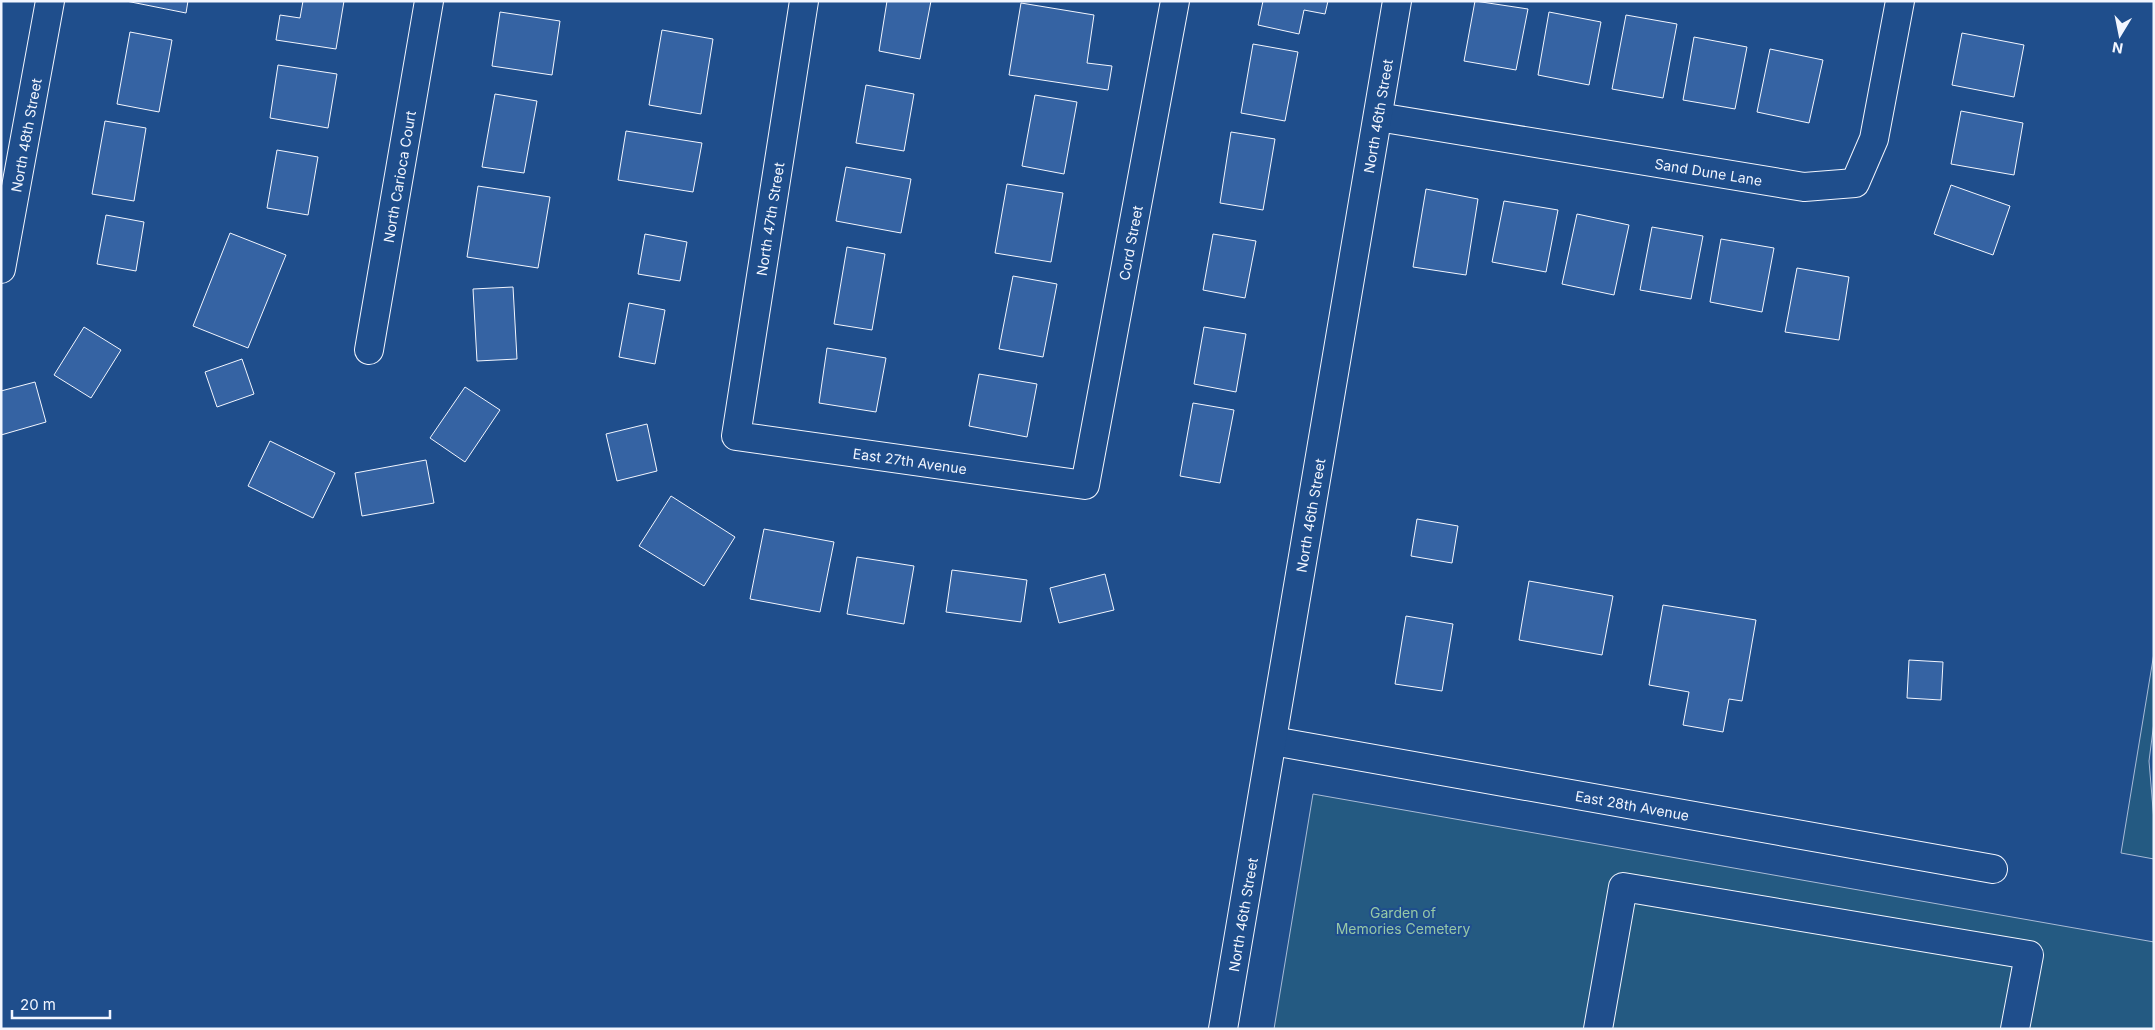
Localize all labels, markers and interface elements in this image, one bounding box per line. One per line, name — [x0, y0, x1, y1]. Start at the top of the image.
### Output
north arrow — [2095, 10, 2145, 60]
text: N — [2111, 39, 2124, 58]
street label: North 46th Street — [1360, 57, 1396, 174]
street label: North 48th Street — [7, 77, 44, 193]
street label: North Carioca Court — [379, 109, 419, 244]
street label: Sand Dune Lane — [1654, 154, 1764, 189]
street label: North 47th Street — [753, 161, 787, 277]
street label: Cord Street — [1115, 204, 1145, 282]
street label: East 27th Avenue — [852, 444, 968, 477]
street label: North 46th Street — [1292, 457, 1328, 574]
street label: East 28th Avenue — [1574, 786, 1691, 823]
street label: North 46th Street — [1224, 856, 1260, 973]
park label: Garden of Memories Cemetery — [1336, 904, 1470, 937]
scale bar — [12, 988, 110, 1020]
text: 20 m — [20, 995, 56, 1014]

